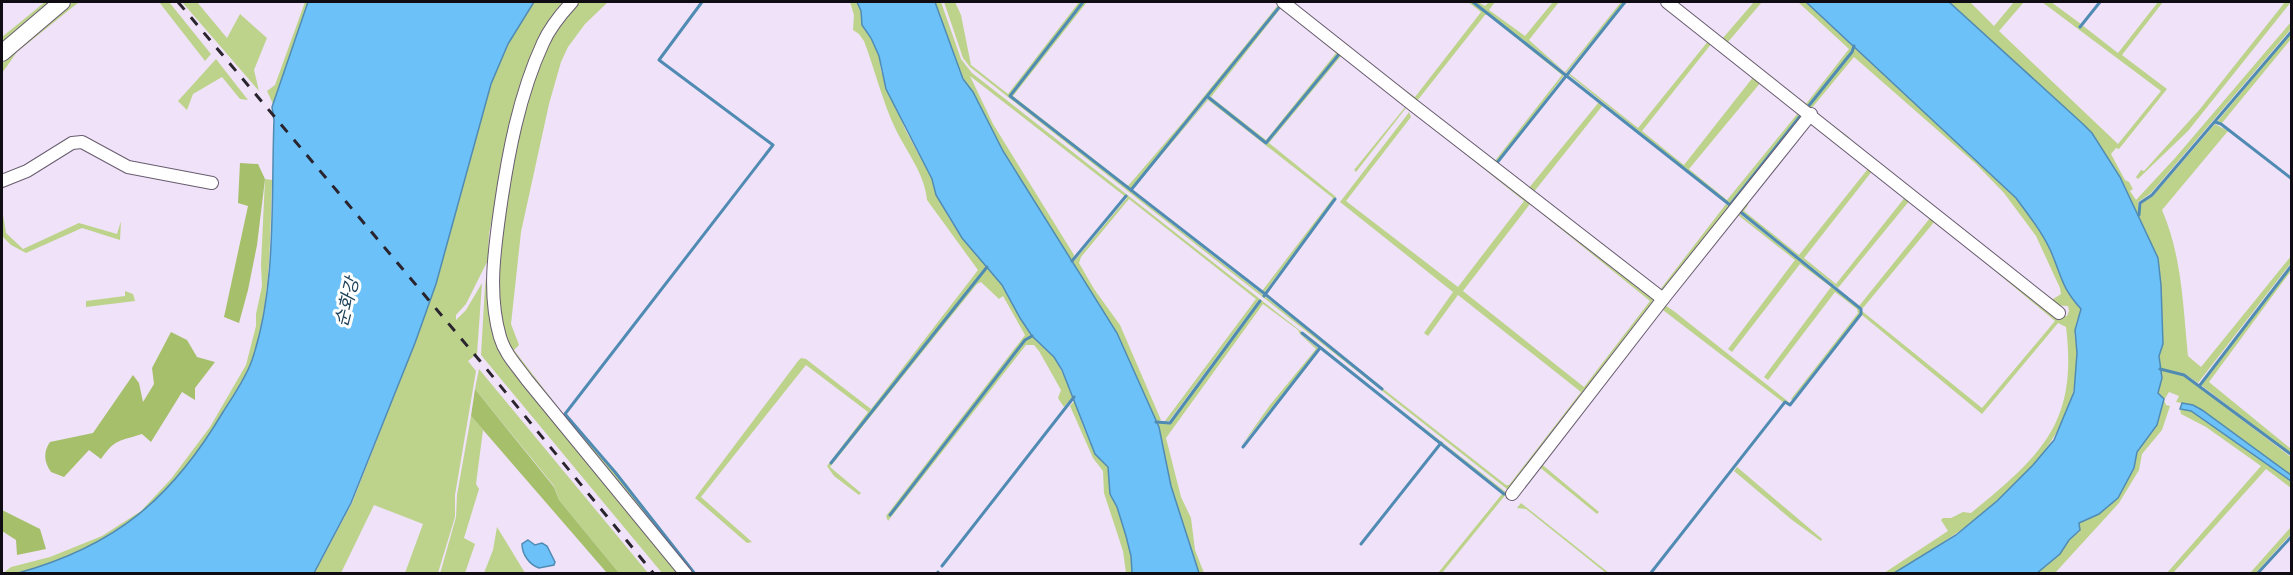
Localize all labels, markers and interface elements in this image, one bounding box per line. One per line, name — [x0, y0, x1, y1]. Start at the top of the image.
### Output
water label: 순화강 — [329, 273, 363, 329]

